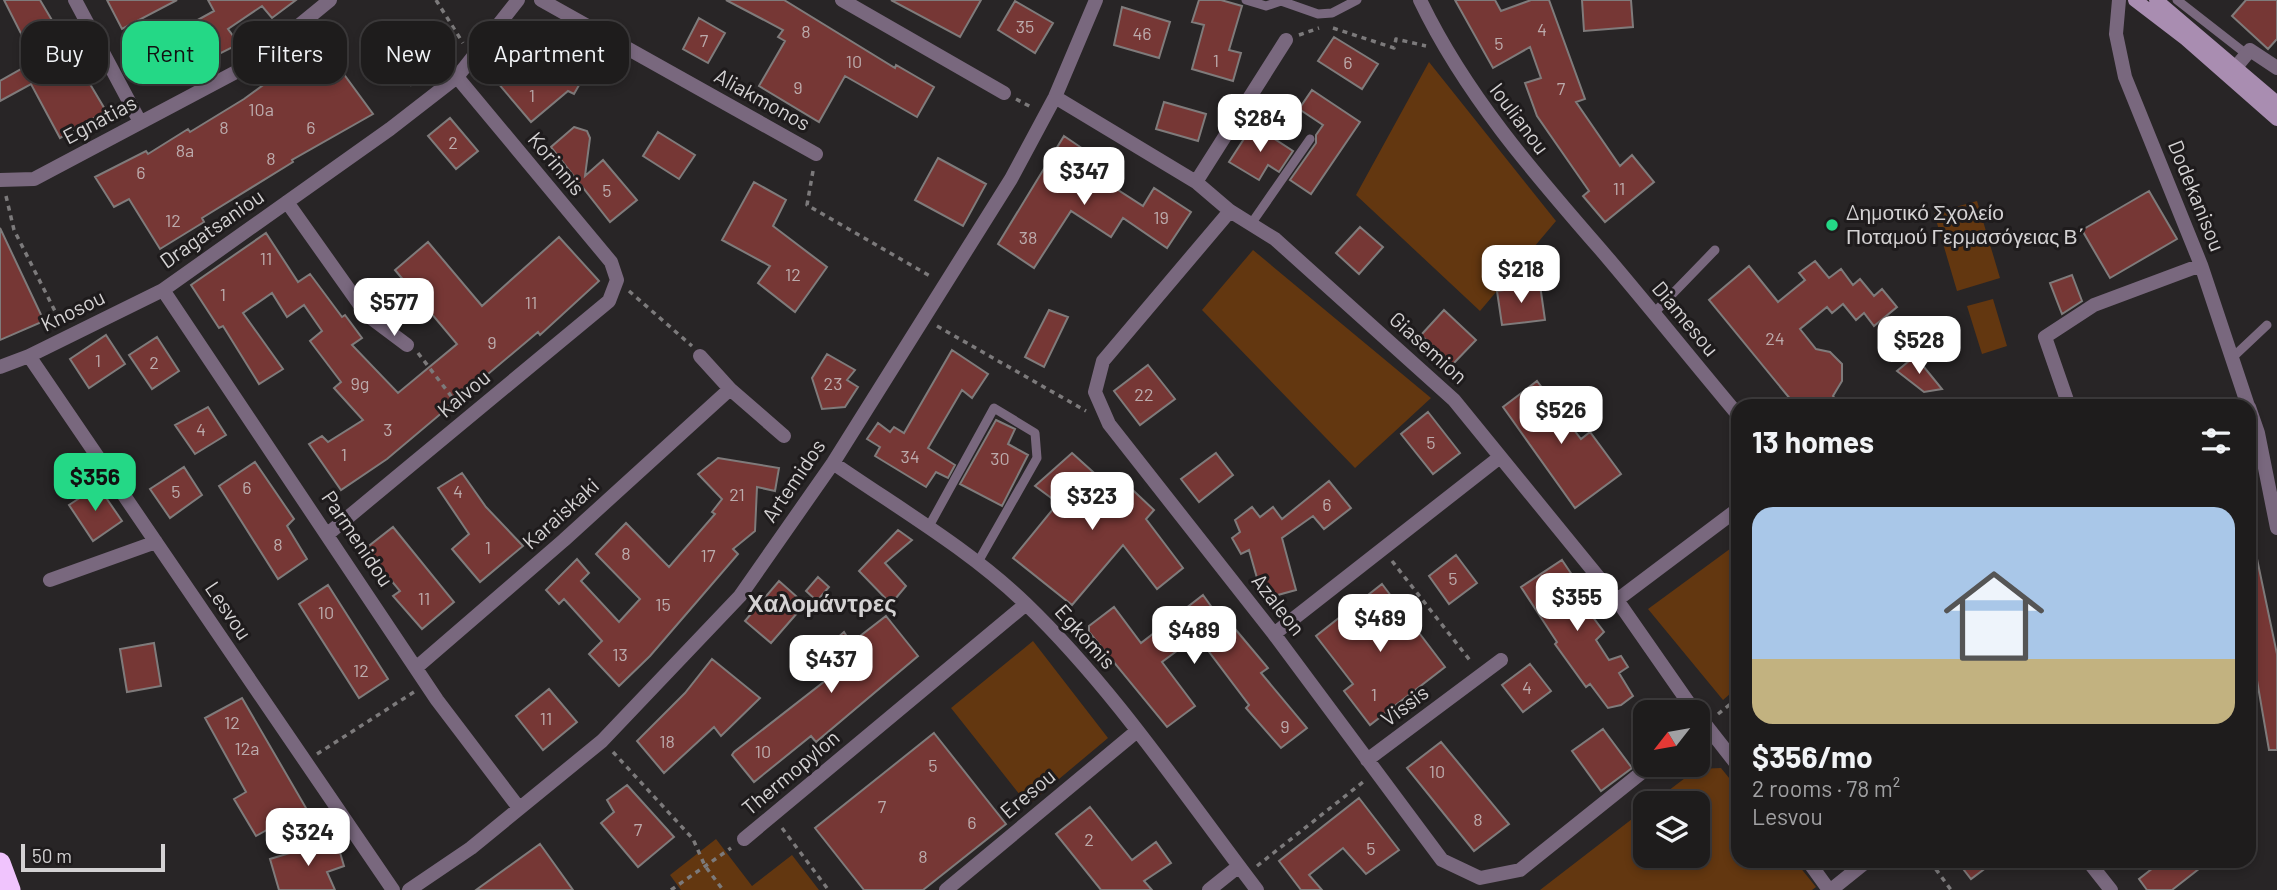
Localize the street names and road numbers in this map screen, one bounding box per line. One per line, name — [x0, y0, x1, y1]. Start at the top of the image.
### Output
street label: Aliakmonos — [710, 62, 815, 135]
street label: Ioulianou — [1485, 77, 1555, 159]
street label: Egnatias — [58, 89, 140, 148]
street label: Korinnis — [523, 126, 591, 200]
street label: Dodekanisou — [2164, 136, 2231, 255]
street label: Dragatsaniou — [154, 183, 268, 273]
street label: Diamesou — [1648, 275, 1725, 361]
street label: Knosou — [36, 283, 108, 336]
street label: Giasemion — [1385, 306, 1473, 388]
street label: Kalvou — [432, 364, 494, 422]
street label: Artemidos — [756, 434, 830, 527]
street label: Karaiskaki — [517, 472, 603, 554]
street label: Parmenidou — [317, 486, 399, 591]
street label: Azaleon — [1247, 568, 1311, 640]
street label: Lesvou — [201, 576, 258, 644]
street label: Egkomis — [1051, 599, 1122, 673]
street label: Vissis — [1375, 679, 1433, 731]
street label: Thermopylon — [736, 724, 844, 820]
street label: Eresou — [994, 763, 1060, 823]

